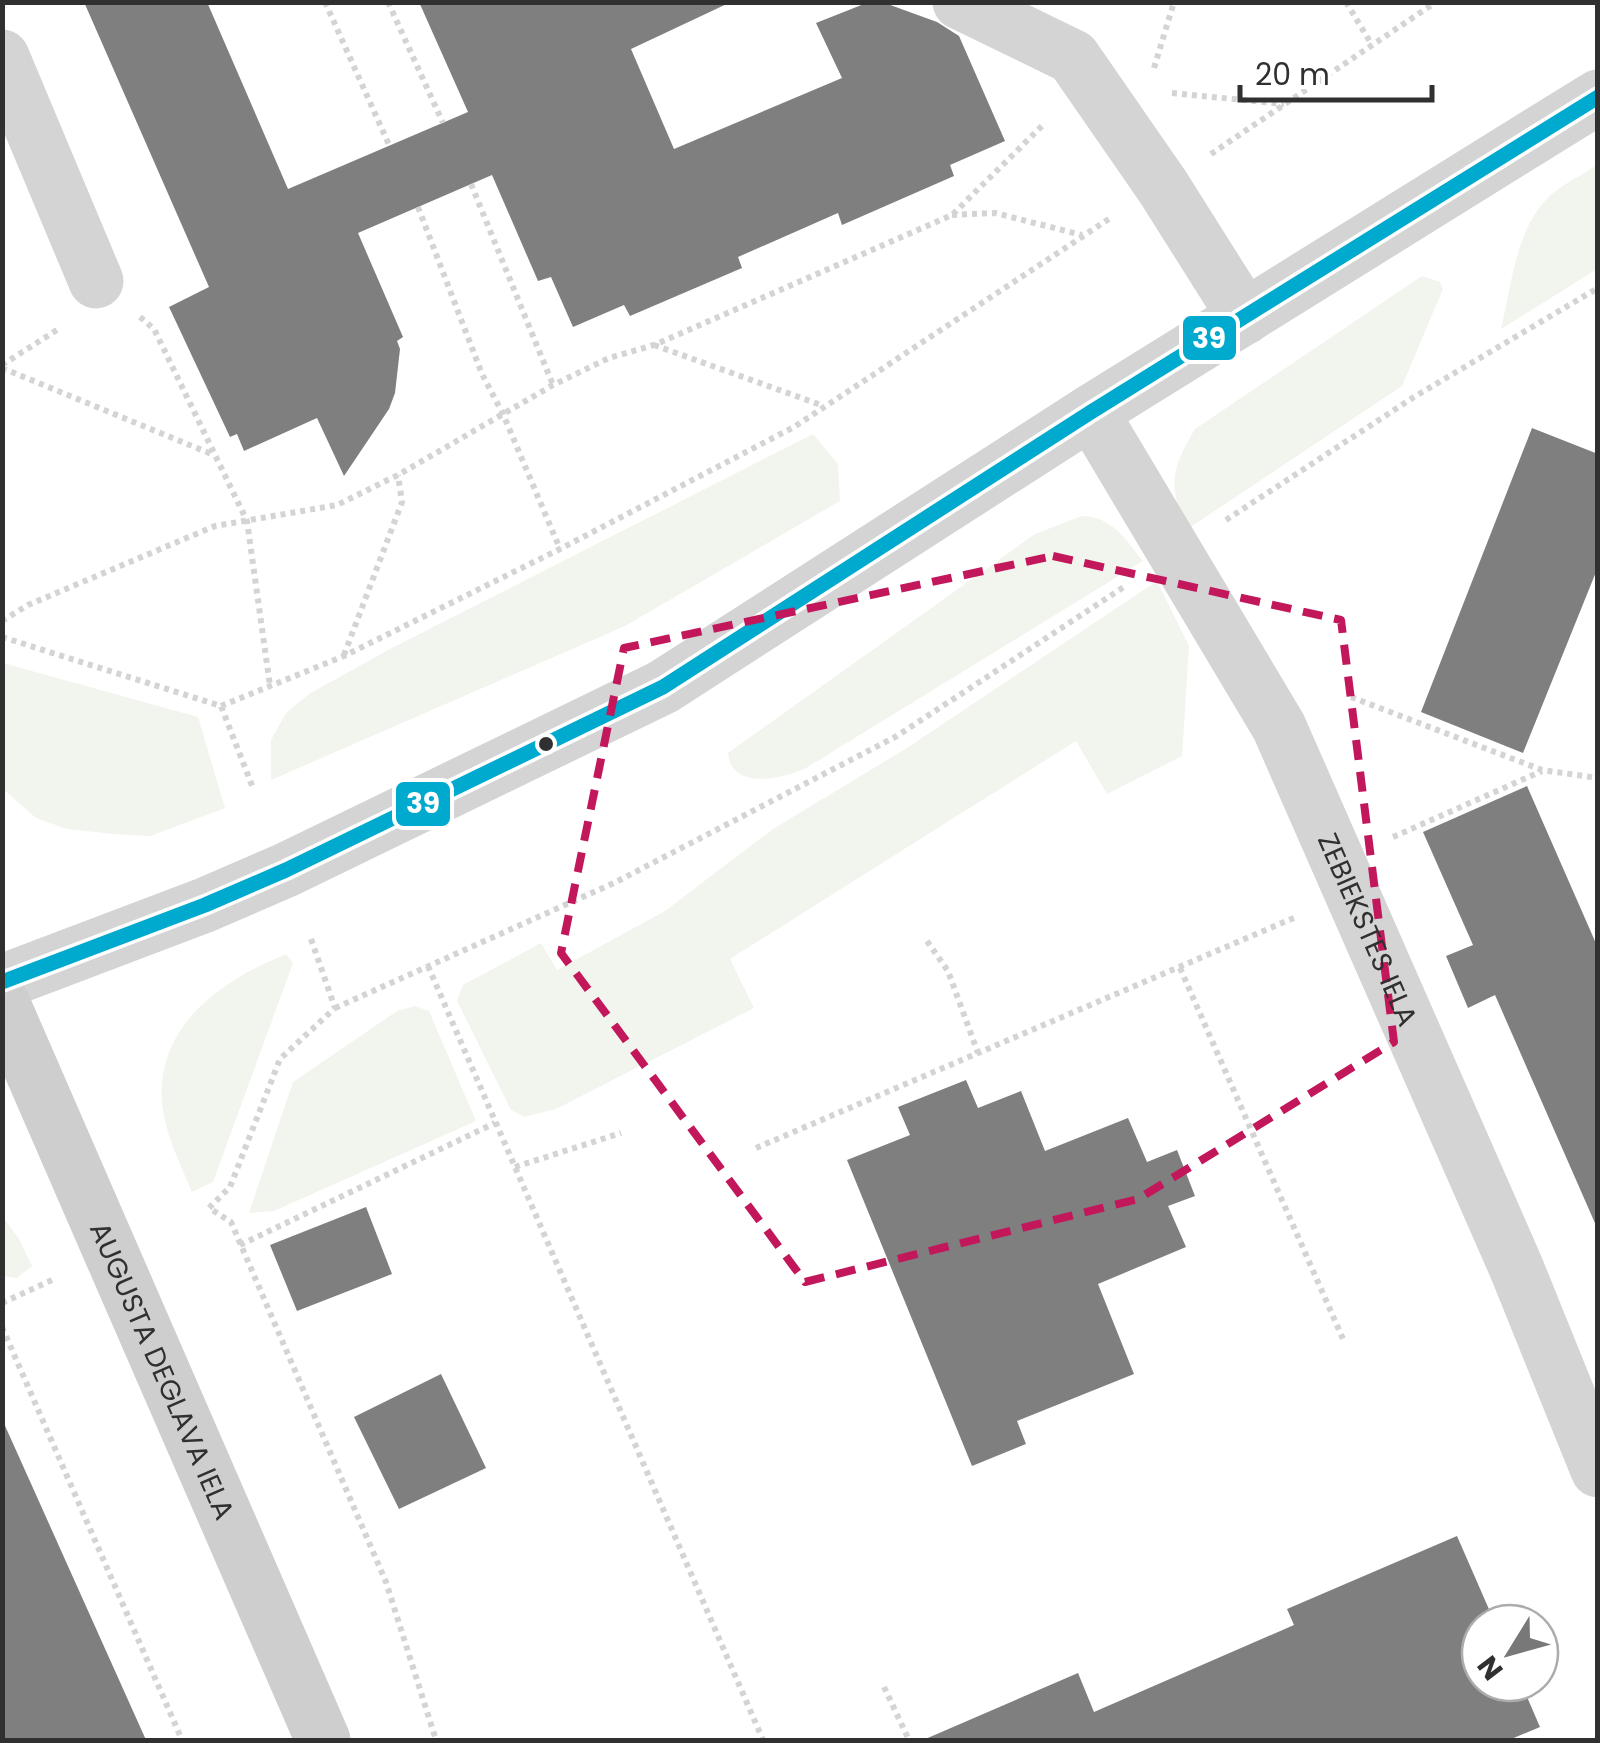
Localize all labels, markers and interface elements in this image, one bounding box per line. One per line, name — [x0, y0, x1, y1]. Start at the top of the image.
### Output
scale bar — [1240, 40, 1432, 102]
text: 20 m — [1255, 53, 1330, 96]
line badge: 39 — [1181, 314, 1238, 362]
text: 39 — [1192, 319, 1226, 358]
unlabelled marker — [536, 734, 556, 754]
line badge: 39 — [394, 780, 452, 828]
text: 39 — [406, 784, 440, 823]
street label: ZEBIEKSTES IELA — [1308, 827, 1427, 1032]
street label: AUGUSTA DEGLAVA IELA — [80, 1216, 244, 1526]
north arrow — [1460, 1603, 1560, 1703]
text: N — [1469, 1648, 1512, 1688]

